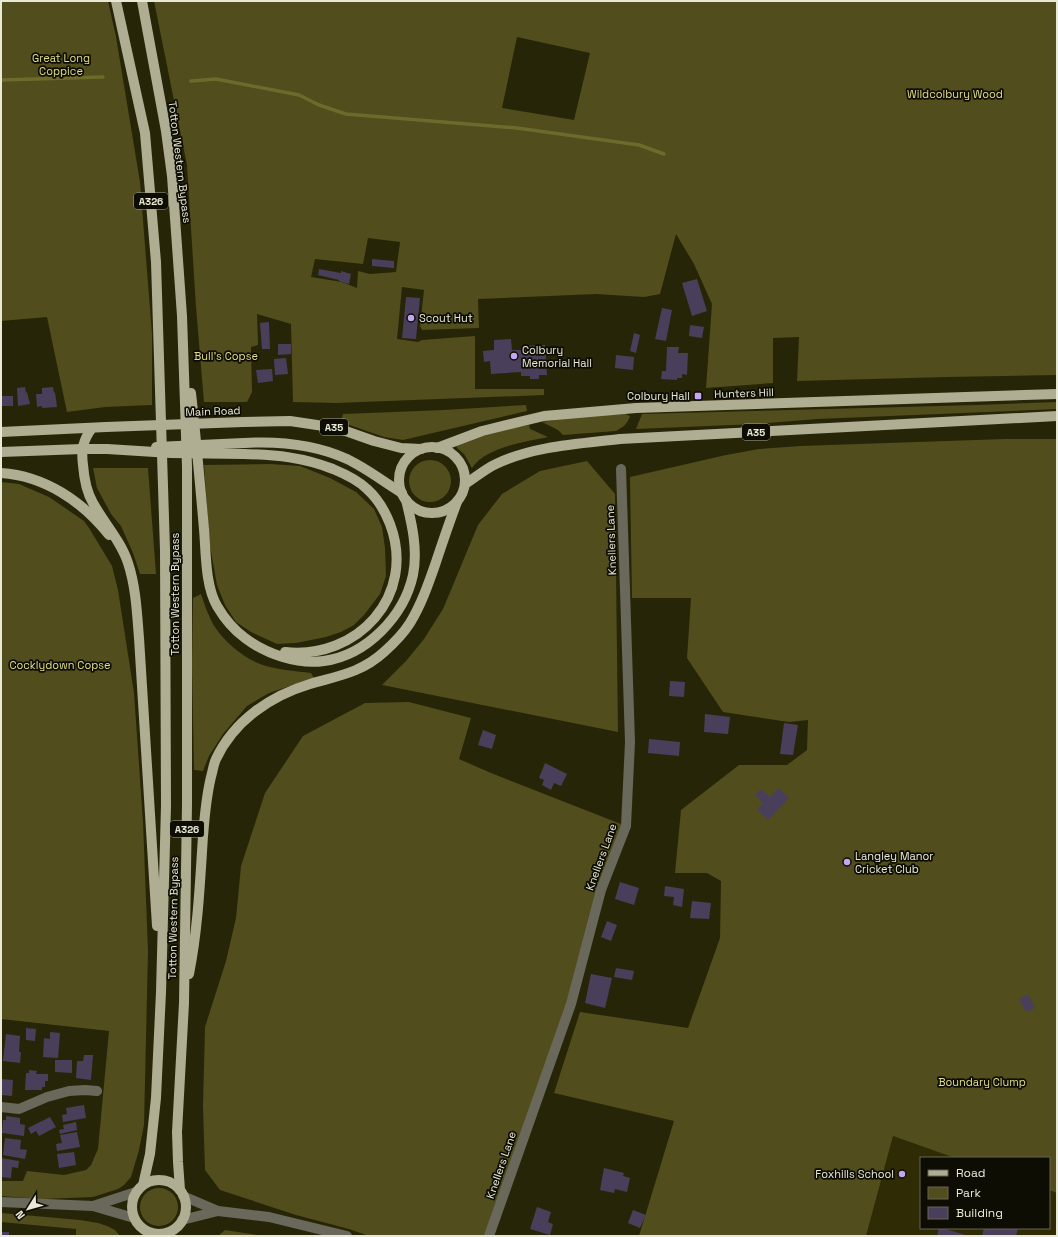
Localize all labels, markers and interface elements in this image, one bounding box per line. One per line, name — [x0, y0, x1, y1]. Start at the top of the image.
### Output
park label: Great Long Coppice — [32, 51, 90, 78]
park label: Wildcolbury Wood — [907, 87, 1003, 101]
street label: Totton Western Bypass — [166, 100, 194, 224]
road number: A326 — [134, 193, 168, 209]
place label: Scout Hut — [419, 311, 473, 325]
marker: Scout Hut — [406, 313, 416, 323]
place label: Colbury Memorial Hall — [522, 343, 592, 370]
park label: Bull's Copse — [194, 349, 258, 363]
marker: Colbury Memorial Hall — [509, 351, 519, 361]
street label: Hunters Hill — [714, 385, 774, 401]
place label: Colbury Hall — [627, 389, 690, 403]
marker: Colbury Hall — [693, 391, 703, 401]
street label: Main Road — [185, 403, 241, 419]
road number: A35 — [320, 419, 348, 435]
road number: A35 — [742, 424, 770, 440]
street label: Knellers Lane — [603, 505, 619, 575]
street label: Totton Western Bypass — [168, 532, 182, 655]
park label: Cocklydown Copse — [9, 658, 111, 672]
road number: A326 — [170, 821, 204, 837]
street label: Knellers Lane — [582, 822, 620, 892]
place label: Langley Manor Cricket Club — [855, 849, 933, 876]
street label: Totton Western Bypass — [165, 856, 181, 979]
marker: Langley Manor Cricket Club — [842, 857, 852, 867]
park label: Boundary Clump — [938, 1075, 1026, 1089]
street label: Knellers Lane — [483, 1130, 519, 1200]
legend — [920, 1157, 1050, 1229]
text: Road — [956, 1165, 985, 1181]
place label: Foxhills School — [815, 1167, 894, 1181]
marker: Foxhills School — [897, 1169, 907, 1179]
text: Park — [956, 1185, 981, 1201]
north arrow — [8, 1189, 48, 1229]
text: Building — [956, 1205, 1003, 1221]
text: N — [12, 1208, 28, 1222]

